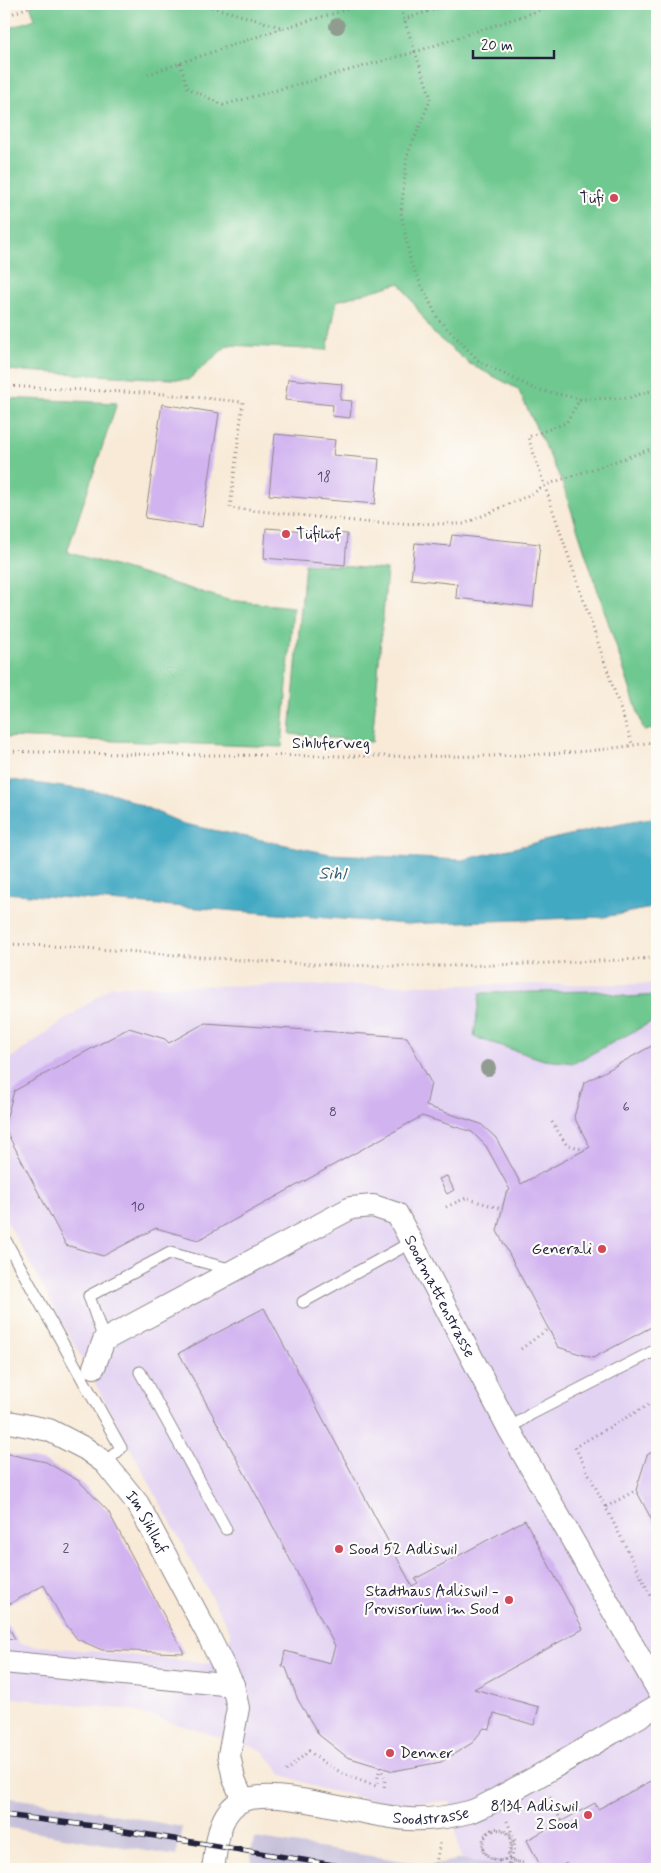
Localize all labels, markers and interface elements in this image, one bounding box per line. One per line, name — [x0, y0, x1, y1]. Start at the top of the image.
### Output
scale bar — [473, 28, 555, 60]
text: 20 m — [481, 36, 513, 56]
place label: Tüfi — [580, 188, 604, 209]
marker: Tüfi — [608, 192, 620, 204]
house number: 18 — [317, 468, 331, 486]
place label: Tüfihof — [296, 524, 341, 545]
marker: Tüfihof — [280, 528, 292, 540]
street label: Sihluferweg — [292, 733, 370, 754]
water label: Sihl — [318, 862, 348, 887]
house number: 6 — [622, 1098, 630, 1116]
house number: 8 — [329, 1103, 337, 1121]
house number: 10 — [131, 1198, 145, 1216]
street label: Soodmattenstrasse — [399, 1231, 480, 1361]
place label: Generali — [531, 1239, 592, 1260]
marker: Generali — [596, 1243, 608, 1255]
street label: Im Sihlhof — [121, 1486, 173, 1558]
house number: 2 — [63, 1539, 70, 1557]
place label: Sood 52 Adliswil — [349, 1539, 457, 1560]
marker: Sood 52 Adliswil — [333, 1543, 345, 1555]
place label: Stadthaus Adliswil - Provisorium im Sood — [364, 1581, 499, 1620]
marker: Stadthaus Adliswil - Provisorium im Sood — [503, 1594, 515, 1606]
place label: Denner — [400, 1743, 453, 1764]
marker: Denner — [384, 1747, 396, 1759]
place label: 8134 Adliswil 2 Sood — [491, 1796, 578, 1835]
street label: Soodstrasse — [392, 1802, 471, 1830]
marker: 8134 Adliswil 2 Sood — [582, 1809, 594, 1821]

